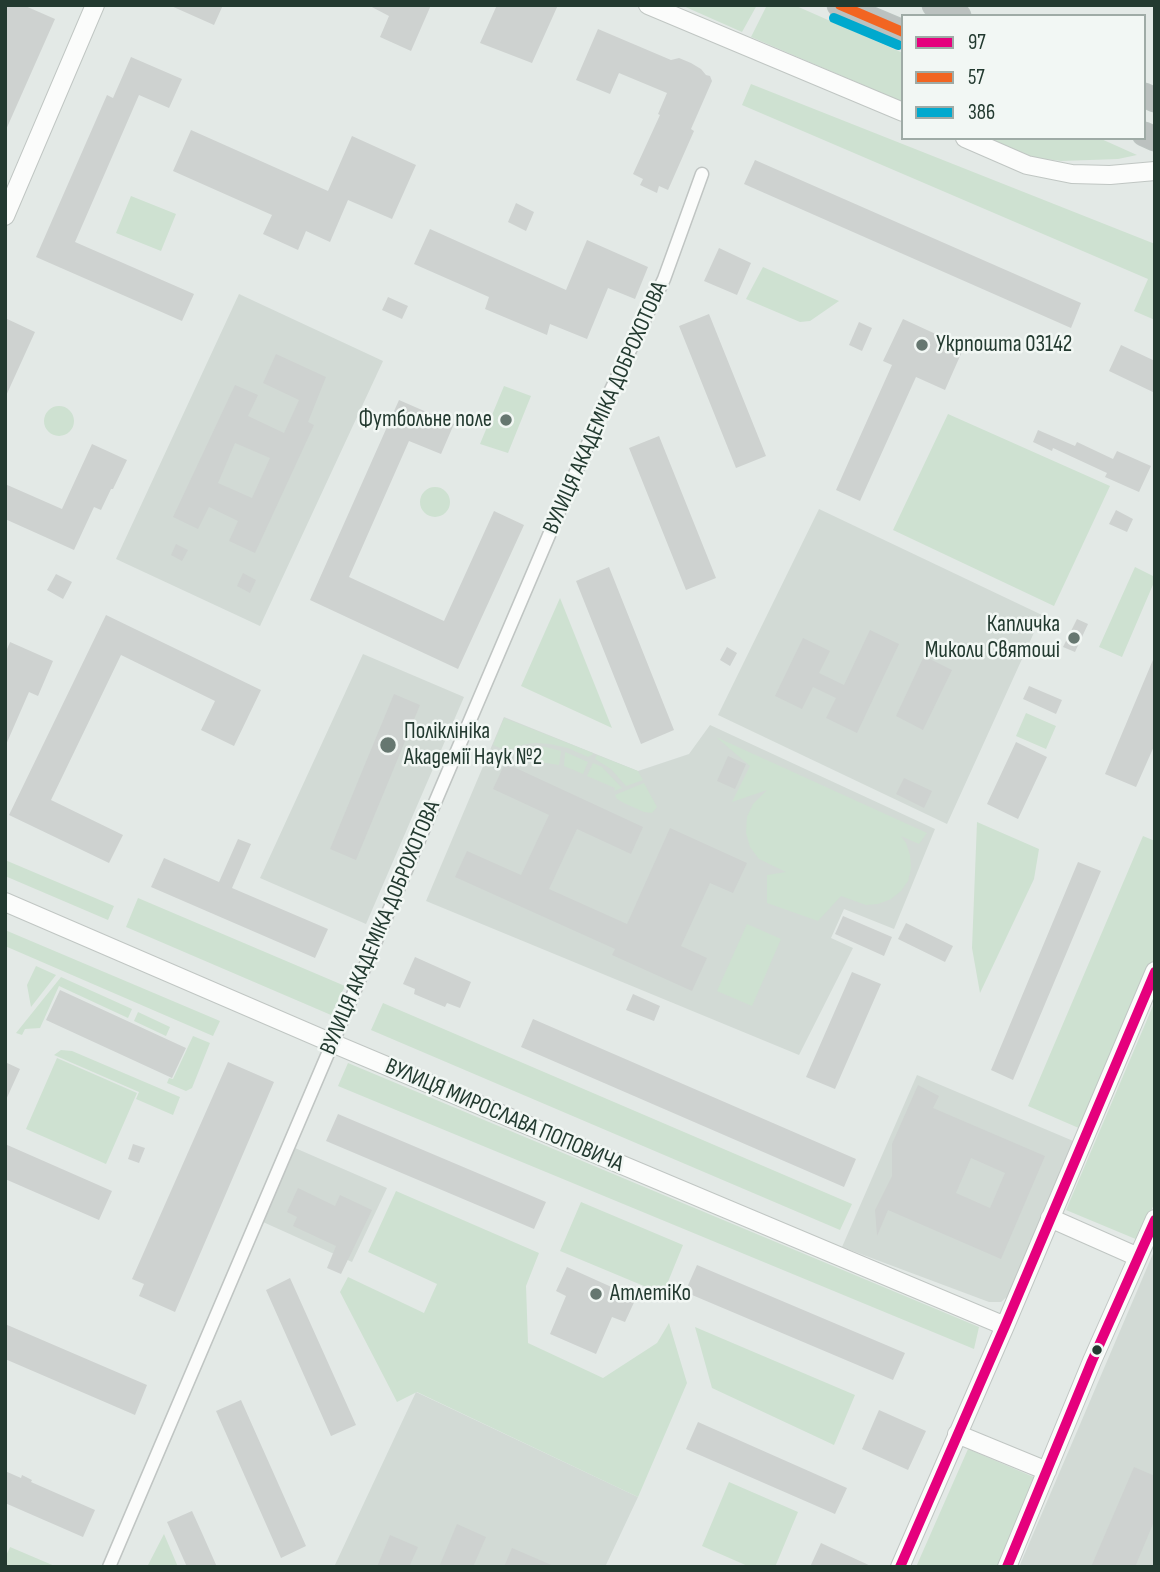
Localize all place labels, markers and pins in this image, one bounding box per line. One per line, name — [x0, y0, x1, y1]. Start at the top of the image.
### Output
place label: Укрпошта 03142 — [936, 331, 1072, 359]
marker: Укрпошта 03142 — [914, 337, 930, 353]
place label: Футбольне поле — [358, 406, 492, 434]
marker: Футбольне поле — [498, 412, 514, 428]
place label: Капличка Миколи Святоші — [925, 611, 1060, 665]
marker: Капличка Миколи Святоші — [1066, 630, 1082, 646]
place label: Поліклініка Академії Наук №2 — [404, 718, 542, 772]
marker: Поліклініка Академії Наук №2 — [378, 735, 398, 755]
place label: АтлетіКо — [610, 1280, 691, 1308]
marker: АтлетіКо — [588, 1286, 604, 1302]
unlabelled marker — [1090, 1343, 1104, 1357]

